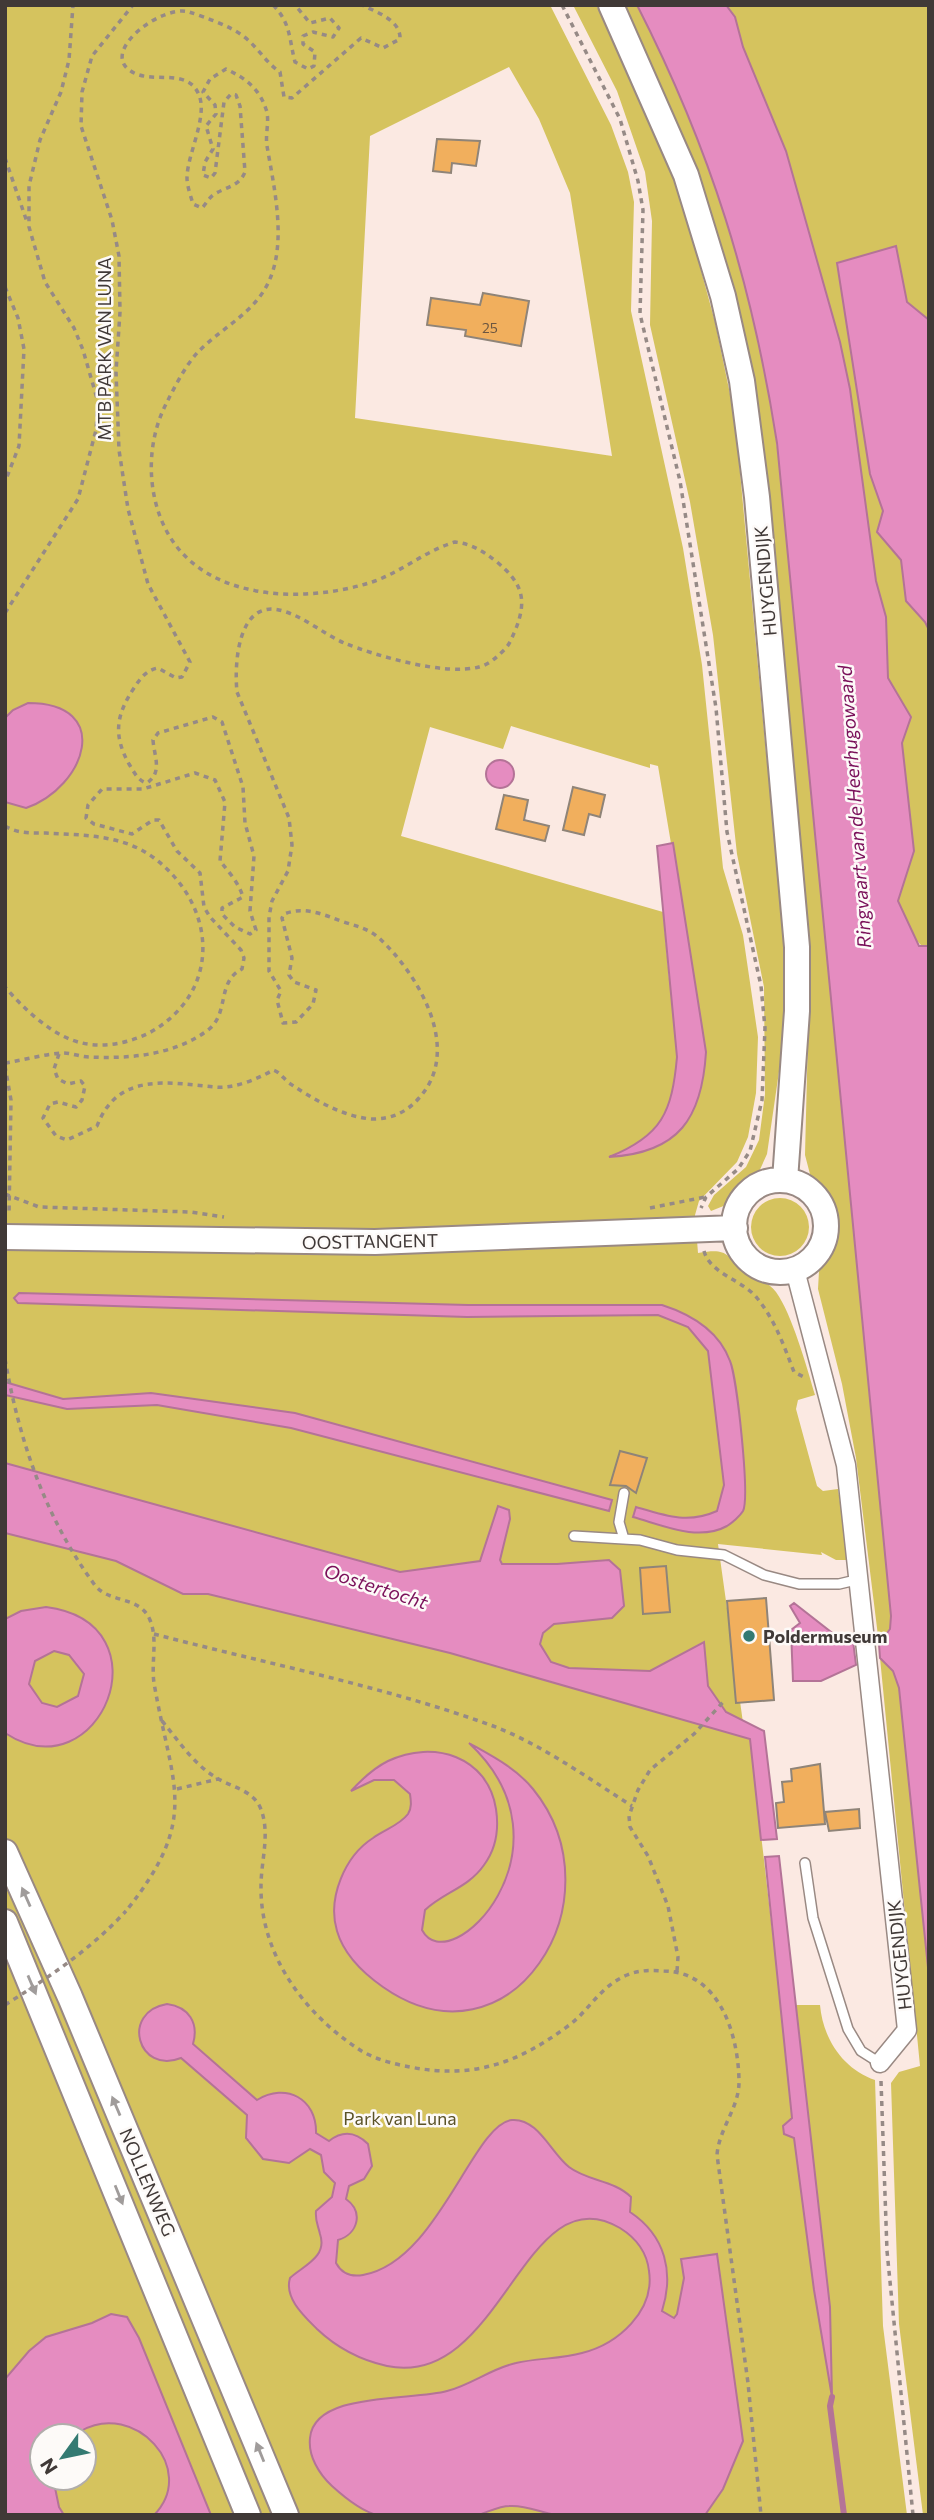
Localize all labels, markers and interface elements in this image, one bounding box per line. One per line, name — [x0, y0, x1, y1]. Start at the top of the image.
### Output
street label: MTB PARK VAN LUNA — [93, 257, 115, 441]
house number: 25 — [482, 319, 498, 336]
street label: HUYGENDIJK — [749, 525, 781, 637]
water label: Ringvaart van de Heerhugowaard — [833, 664, 875, 949]
street label: OOSTTANGENT — [302, 1229, 438, 1253]
water label: Oostertocht — [321, 1558, 432, 1614]
place label: Poldermuseum — [763, 1625, 887, 1647]
marker: Poldermuseum — [741, 1628, 757, 1644]
one-way arrow — [20, 1887, 32, 1907]
street label: HUYGENDIJK — [882, 1899, 916, 2011]
one-way arrow — [26, 1975, 37, 1996]
one-way arrow — [110, 2096, 122, 2116]
park label: Park van Luna — [343, 2107, 457, 2129]
street label: NOLLENWEG — [115, 2125, 181, 2239]
one-way arrow — [114, 2185, 125, 2206]
north arrow — [28, 2422, 98, 2492]
one-way arrow — [254, 2441, 265, 2462]
text: N — [35, 2454, 62, 2479]

